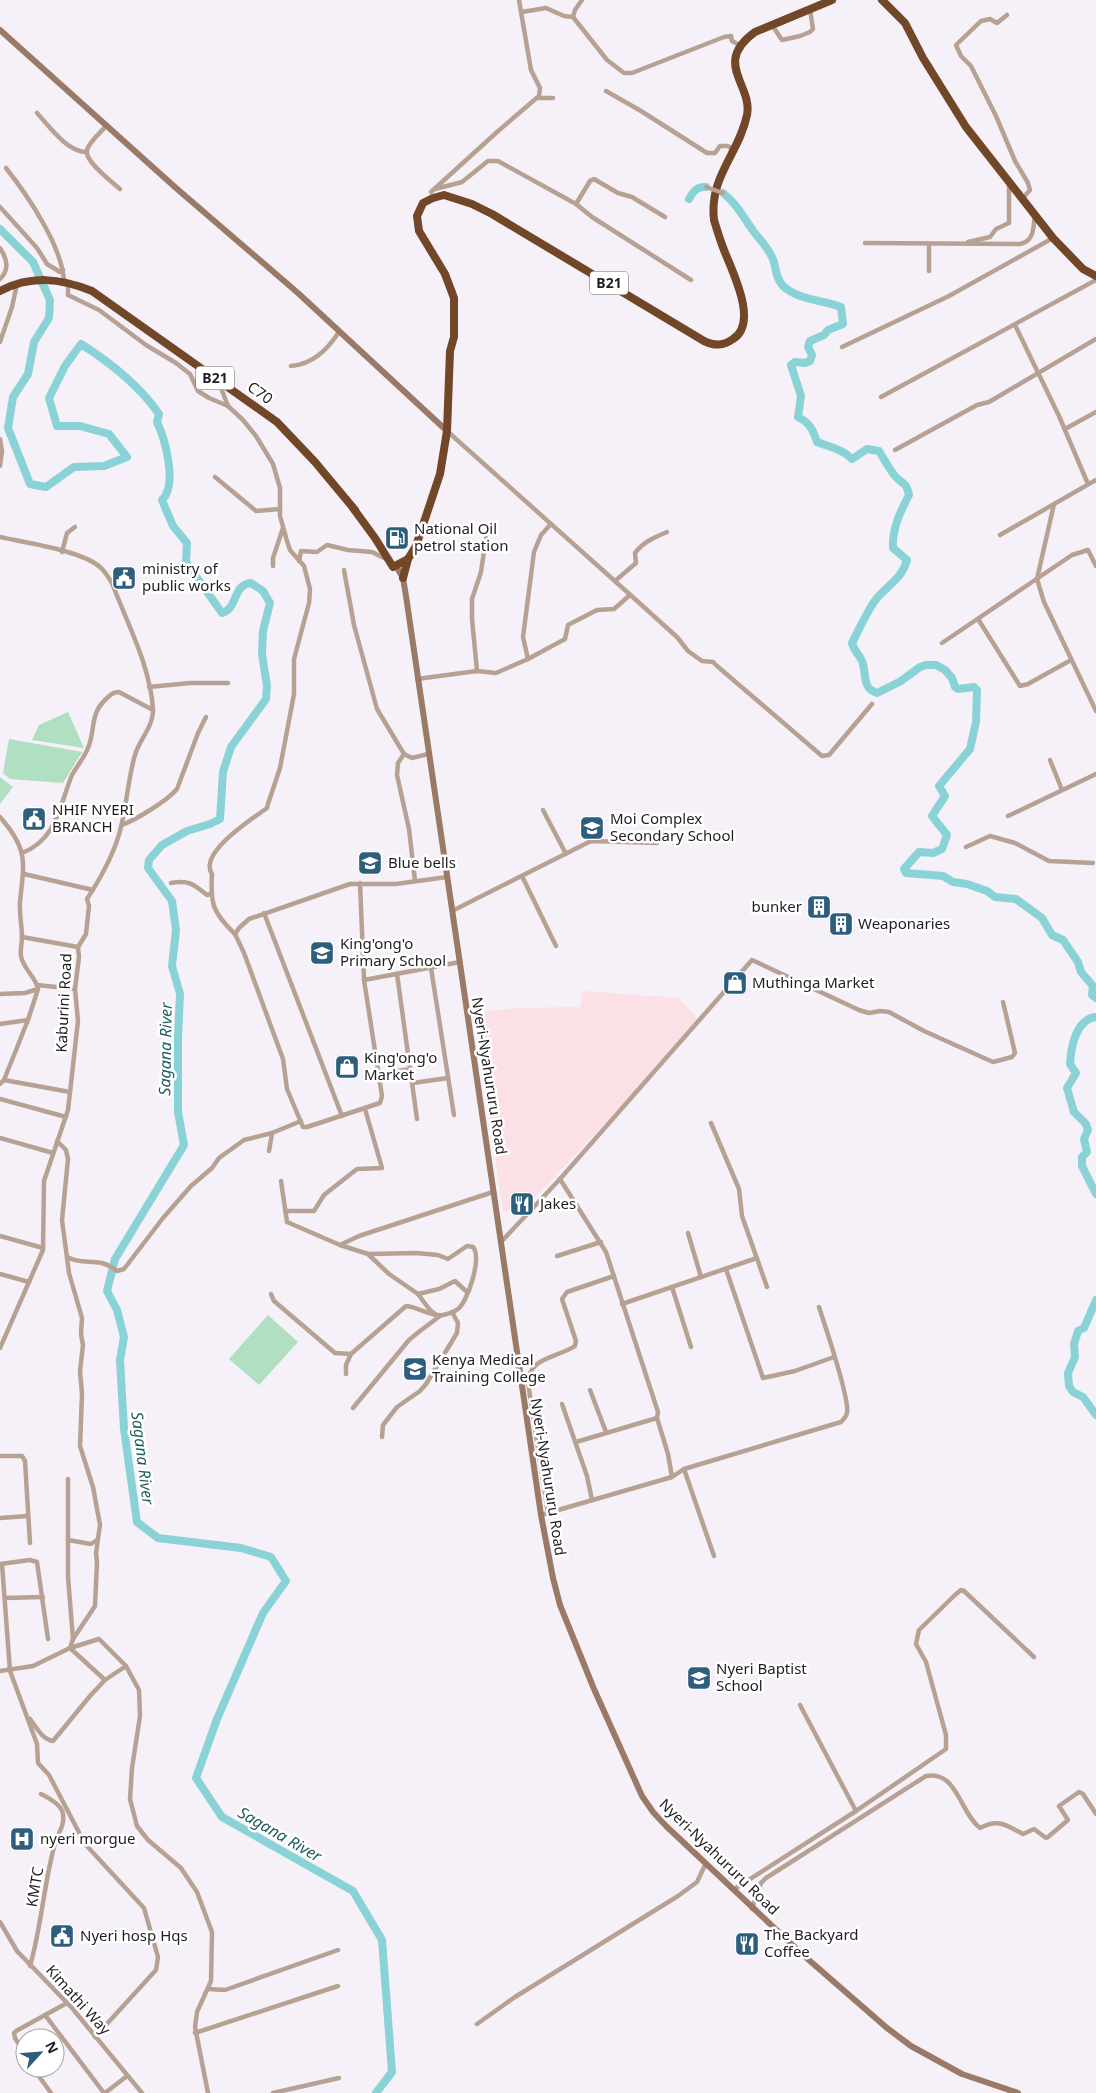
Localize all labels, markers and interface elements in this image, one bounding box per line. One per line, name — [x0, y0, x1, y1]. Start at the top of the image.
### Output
road number: B21 — [590, 272, 628, 294]
road number: B21 — [196, 366, 234, 389]
street label: C70 — [244, 376, 277, 408]
place label: National Oil petrol station — [414, 518, 509, 555]
fuel station icon: National Oil petrol station — [384, 525, 410, 551]
place label: ministry of public works — [142, 558, 231, 595]
public building icon: ministry of public works — [111, 565, 137, 591]
place label: NHIF NYERI BRANCH — [52, 799, 134, 836]
public building icon: NHIF NYERI BRANCH — [21, 806, 47, 832]
place label: Moi Complex Secondary School — [610, 808, 734, 845]
school or university icon: Moi Complex Secondary School — [579, 815, 605, 841]
school or university icon: Blue bells — [357, 850, 383, 876]
place label: Blue bells — [388, 852, 456, 872]
building icon: bunker — [806, 894, 832, 920]
place label: bunker — [752, 896, 802, 916]
building icon: Weaponaries — [828, 911, 854, 937]
place label: Weaponaries — [858, 913, 950, 933]
place label: King'ong'o Primary School — [340, 933, 446, 970]
school or university icon: King'ong'o Primary School — [309, 940, 335, 966]
street label: Kaburini Road — [50, 953, 76, 1053]
shop icon: Muthinga Market — [722, 970, 748, 996]
place label: Muthinga Market — [752, 972, 875, 992]
street label: Nyeri-Nyahururu Road — [468, 996, 512, 1156]
water label: Sagana River — [153, 1002, 177, 1096]
place label: King'ong'o Market — [364, 1047, 437, 1084]
shop icon: King'ong'o Market — [334, 1054, 360, 1080]
restaurant icon: Jakes — [509, 1191, 535, 1217]
place label: Jakes — [538, 1193, 576, 1213]
place label: Kenya Medical Training College — [432, 1349, 546, 1386]
school or university icon: Kenya Medical Training College — [402, 1356, 428, 1382]
street label: Nyeri-Nyahururu Road — [527, 1397, 571, 1557]
water label: Sagana River — [126, 1410, 160, 1506]
place label: Nyeri Baptist School — [716, 1658, 807, 1695]
school or university icon: Nyeri Baptist School — [686, 1665, 712, 1691]
street label: Nyeri-Nyahururu Road — [655, 1794, 784, 1919]
water label: Sagana River — [234, 1801, 326, 1867]
hospital icon: nyeri morgue — [9, 1826, 35, 1852]
place label: nyeri morgue — [40, 1828, 135, 1848]
street label: KMTC — [21, 1865, 47, 1908]
public building icon: Nyeri hosp Hqs — [49, 1923, 75, 1949]
place label: The Backyard Coffee — [764, 1924, 859, 1961]
place label: Nyeri hosp Hqs — [80, 1925, 188, 1945]
restaurant icon: The Backyard Coffee — [734, 1931, 760, 1957]
street label: Kimathi Way — [42, 1960, 116, 2039]
north arrow — [15, 2028, 65, 2078]
text: N — [41, 2038, 63, 2056]

